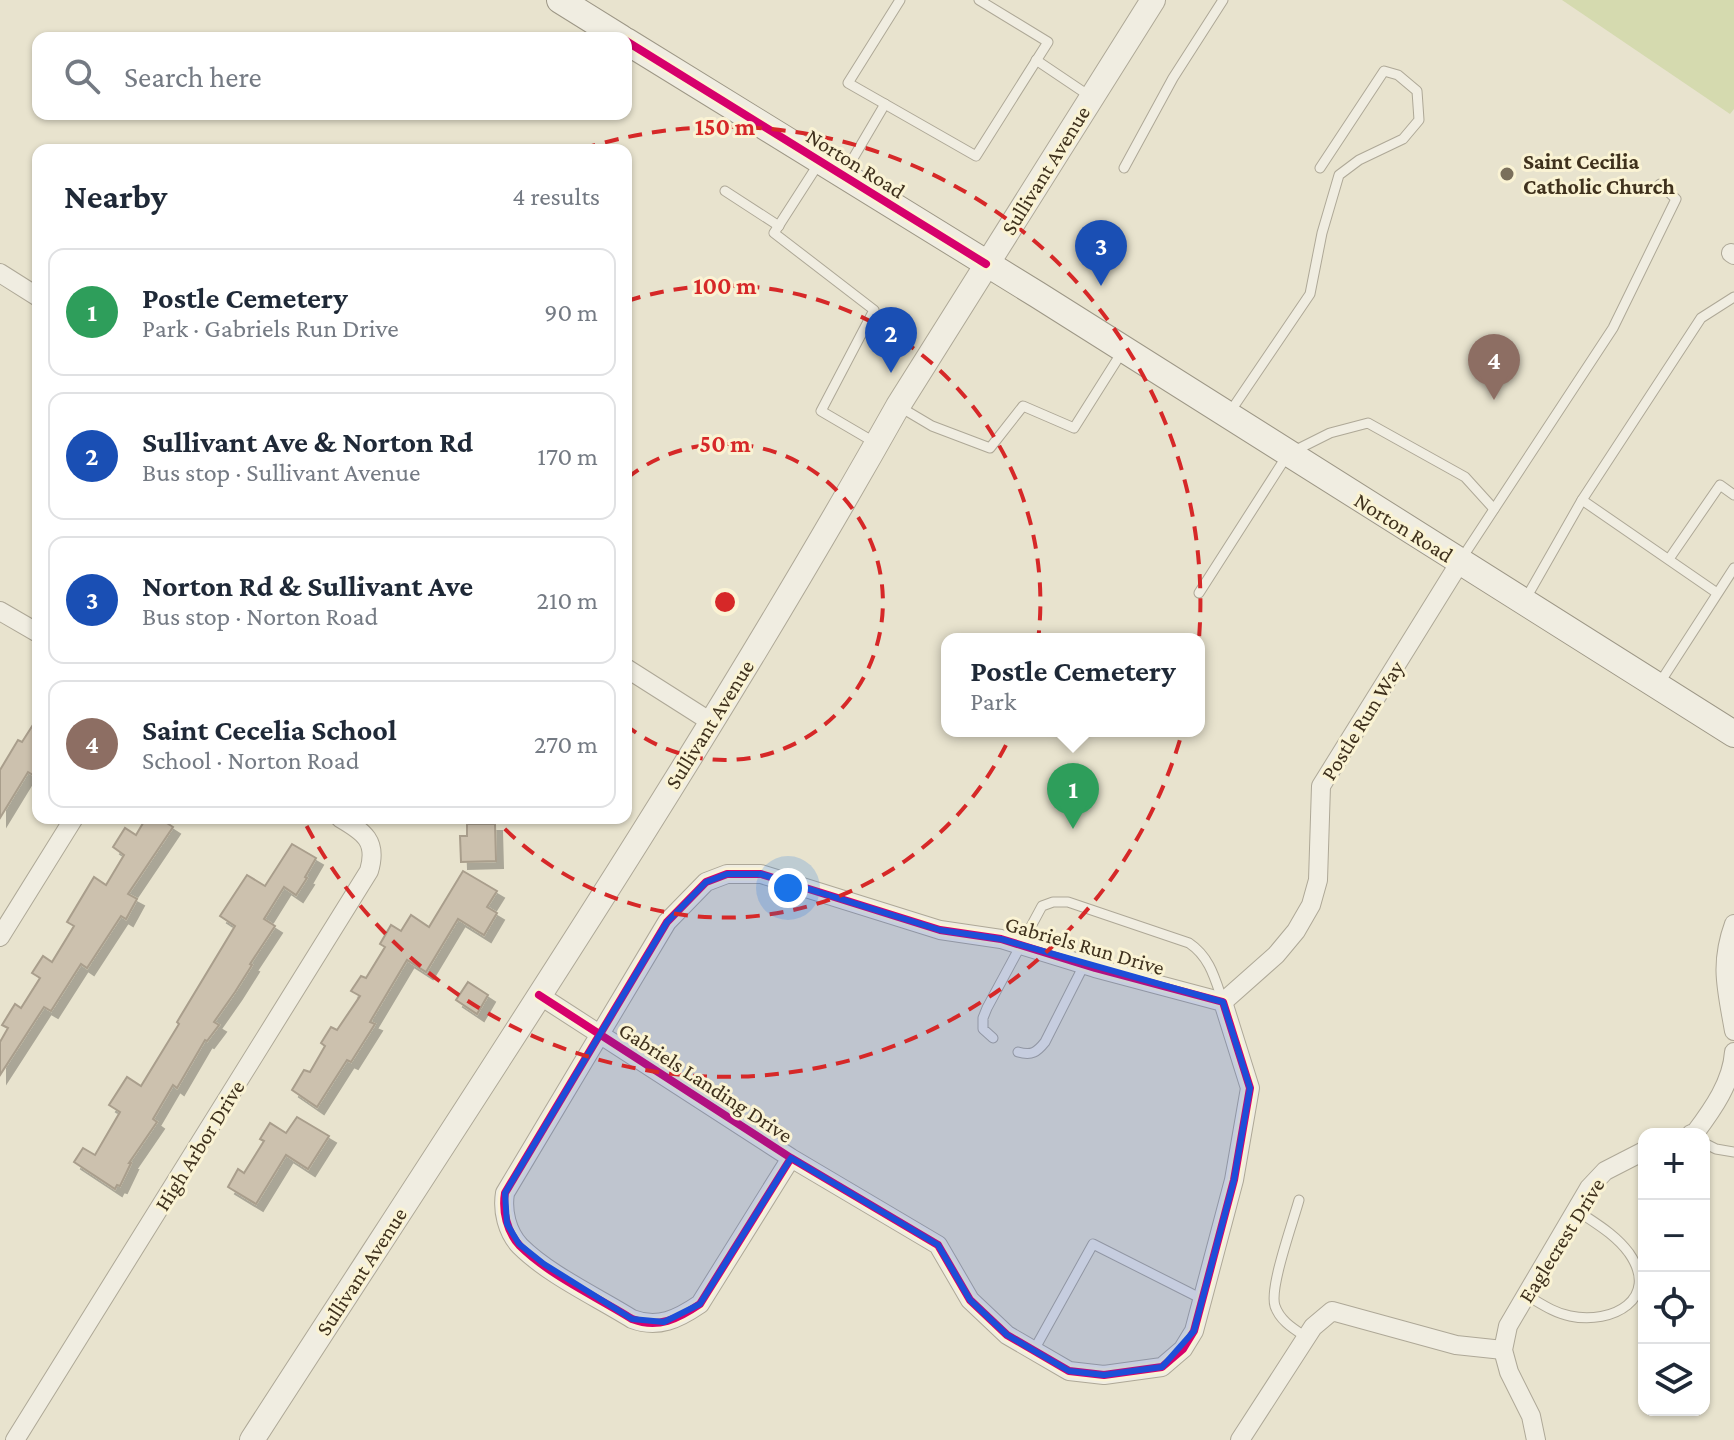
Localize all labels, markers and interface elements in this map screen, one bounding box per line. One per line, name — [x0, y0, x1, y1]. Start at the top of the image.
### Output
search box — [32, 32, 632, 120]
icon: search — [60, 54, 104, 98]
text: Search here — [124, 60, 262, 93]
street label: Sullivant Avenue — [996, 101, 1095, 239]
text: 150 m — [695, 113, 756, 140]
street label: Norton Road — [802, 123, 910, 204]
place label: Saint Cecilia Catholic Church — [1523, 149, 1675, 199]
marker: Saint Cecilia Catholic Church — [1498, 165, 1516, 183]
text: Nearby — [64, 178, 167, 215]
text: 4 results — [512, 182, 600, 211]
pin: 3 — [1075, 220, 1127, 286]
text: 100 m — [693, 272, 757, 299]
text: Postle Cemetery — [142, 281, 348, 314]
text: 1 — [87, 298, 97, 327]
text: 90 m — [544, 298, 598, 327]
pin: 2 — [865, 307, 917, 373]
text: Park · Gabriels Run Drive — [142, 314, 399, 343]
pin: 4 — [1468, 334, 1520, 400]
text: Sullivant Ave & Norton Rd — [142, 425, 473, 458]
text: 50 m — [699, 430, 751, 457]
text: 2 — [85, 442, 99, 471]
text: 170 m — [537, 442, 598, 471]
text: Bus stop · Sullivant Avenue — [142, 458, 421, 487]
street label: Norton Road — [1350, 487, 1458, 568]
text: Norton Rd & Sullivant Ave — [142, 569, 473, 602]
text: 3 — [86, 586, 98, 615]
text: 210 m — [537, 586, 598, 615]
centre of rings — [711, 588, 739, 616]
text: Bus stop · Norton Road — [142, 602, 378, 631]
popup — [941, 633, 1205, 737]
text: Postle Cemetery — [970, 654, 1176, 687]
street label: Sullivant Avenue — [660, 655, 759, 793]
street label: Postle Run Way — [1316, 655, 1410, 785]
text: Park — [970, 687, 1016, 716]
text: Saint Cecelia School — [142, 713, 397, 746]
text: 4 — [85, 730, 99, 759]
text: 270 m — [534, 730, 598, 759]
text: School · Norton Road — [142, 746, 359, 775]
pin: 1 — [1047, 763, 1099, 829]
your location — [768, 868, 808, 908]
street label: Gabriels Run Drive — [1002, 911, 1167, 980]
street label: Gabriels Landing Drive — [614, 1017, 797, 1148]
street label: High Arbor Drive — [149, 1075, 250, 1215]
map controls — [1638, 1128, 1710, 1416]
button: + — [1638, 1128, 1710, 1200]
street label: Eaglecrest Drive — [1513, 1173, 1610, 1307]
button: − — [1638, 1200, 1710, 1272]
street label: Sullivant Avenue — [311, 1203, 412, 1340]
button: locate — [1638, 1272, 1710, 1344]
button: layers — [1638, 1344, 1710, 1416]

